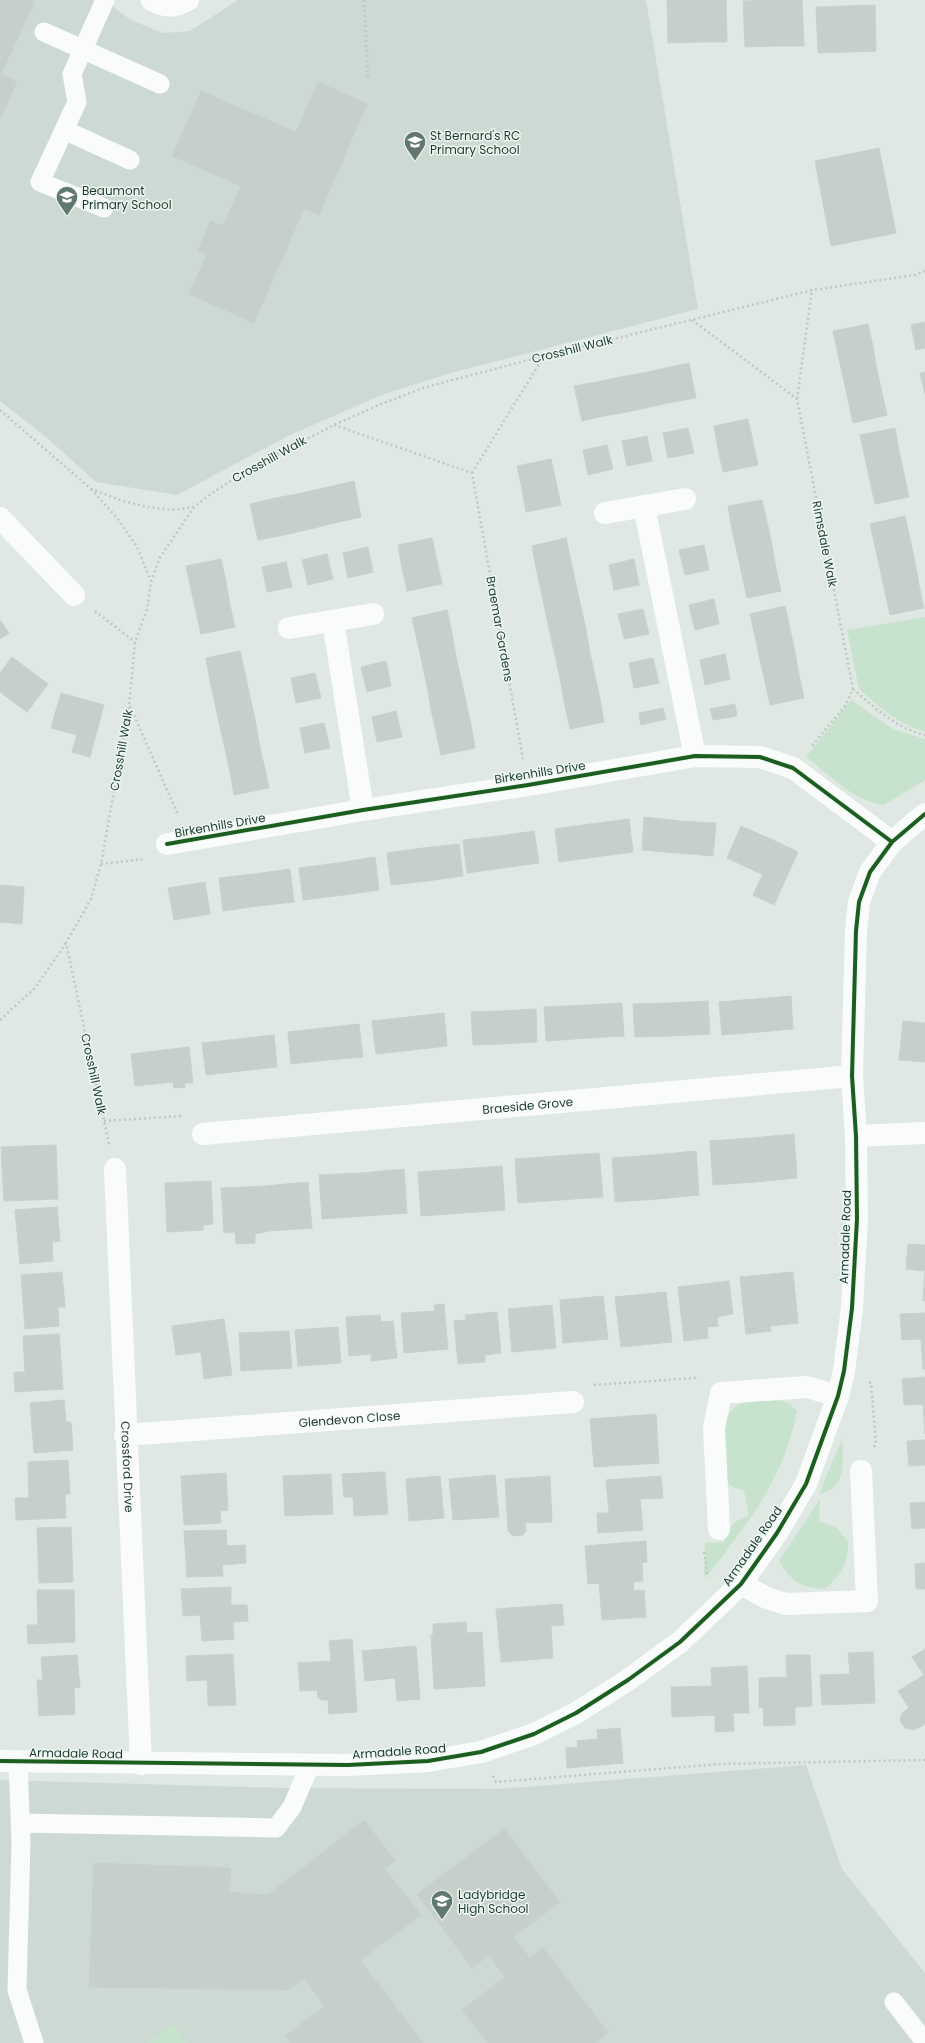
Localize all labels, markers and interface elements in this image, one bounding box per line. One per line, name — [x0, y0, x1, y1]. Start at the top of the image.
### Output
place label: St Bernard's RC Primary School — [430, 127, 520, 158]
school or university icon: St Bernard's RC Primary School — [402, 129, 428, 162]
place label: Beaumont Primary School — [82, 182, 172, 213]
school or university icon: Beaumont Primary School — [54, 184, 80, 217]
street label: Crosshill Walk — [530, 331, 615, 367]
street label: Crosshill Walk — [229, 431, 310, 486]
street label: Rimsdale Walk — [808, 499, 842, 589]
street label: Braemar Gardens — [482, 575, 518, 683]
street label: Crosshill Walk — [105, 707, 137, 792]
street label: Birkenhills Drive — [493, 756, 587, 788]
street label: Birkenhills Drive — [173, 809, 267, 841]
street label: Crosshill Walk — [77, 1032, 111, 1117]
street label: Braeside Grove — [482, 1092, 574, 1118]
street label: Armadale Road — [835, 1190, 855, 1284]
street label: Glendevon Close — [298, 1406, 401, 1431]
street label: Crossford Drive — [118, 1421, 138, 1513]
street label: Armadale Road — [718, 1503, 786, 1589]
street label: Armadale Road — [351, 1739, 447, 1763]
street label: Armadale Road — [29, 1744, 123, 1762]
place label: Ladybridge High School — [458, 1886, 529, 1917]
school or university icon: Ladybridge High School — [429, 1888, 455, 1921]

